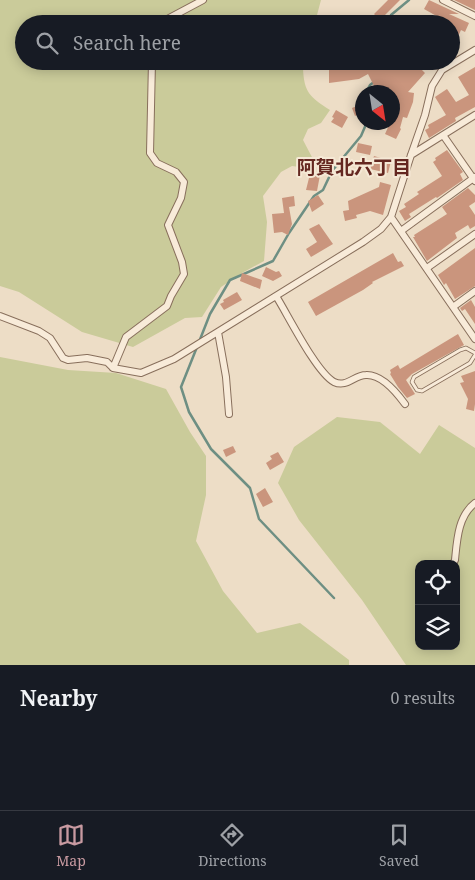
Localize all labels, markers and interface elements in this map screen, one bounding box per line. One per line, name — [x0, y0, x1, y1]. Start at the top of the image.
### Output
search box — [15, 15, 460, 70]
icon: search — [33, 29, 61, 57]
text: Search here — [73, 30, 181, 56]
north arrow — [355, 85, 400, 130]
district label: 阿賀北六丁目 — [297, 154, 411, 180]
map controls — [415, 560, 460, 650]
button: locate — [415, 560, 460, 605]
button: layers — [415, 605, 460, 650]
text: Nearby — [20, 684, 98, 712]
text: 0 results — [391, 687, 455, 709]
tab: Map — [56, 821, 86, 870]
tab: Directions — [198, 821, 267, 870]
tab: Saved — [379, 821, 419, 870]

